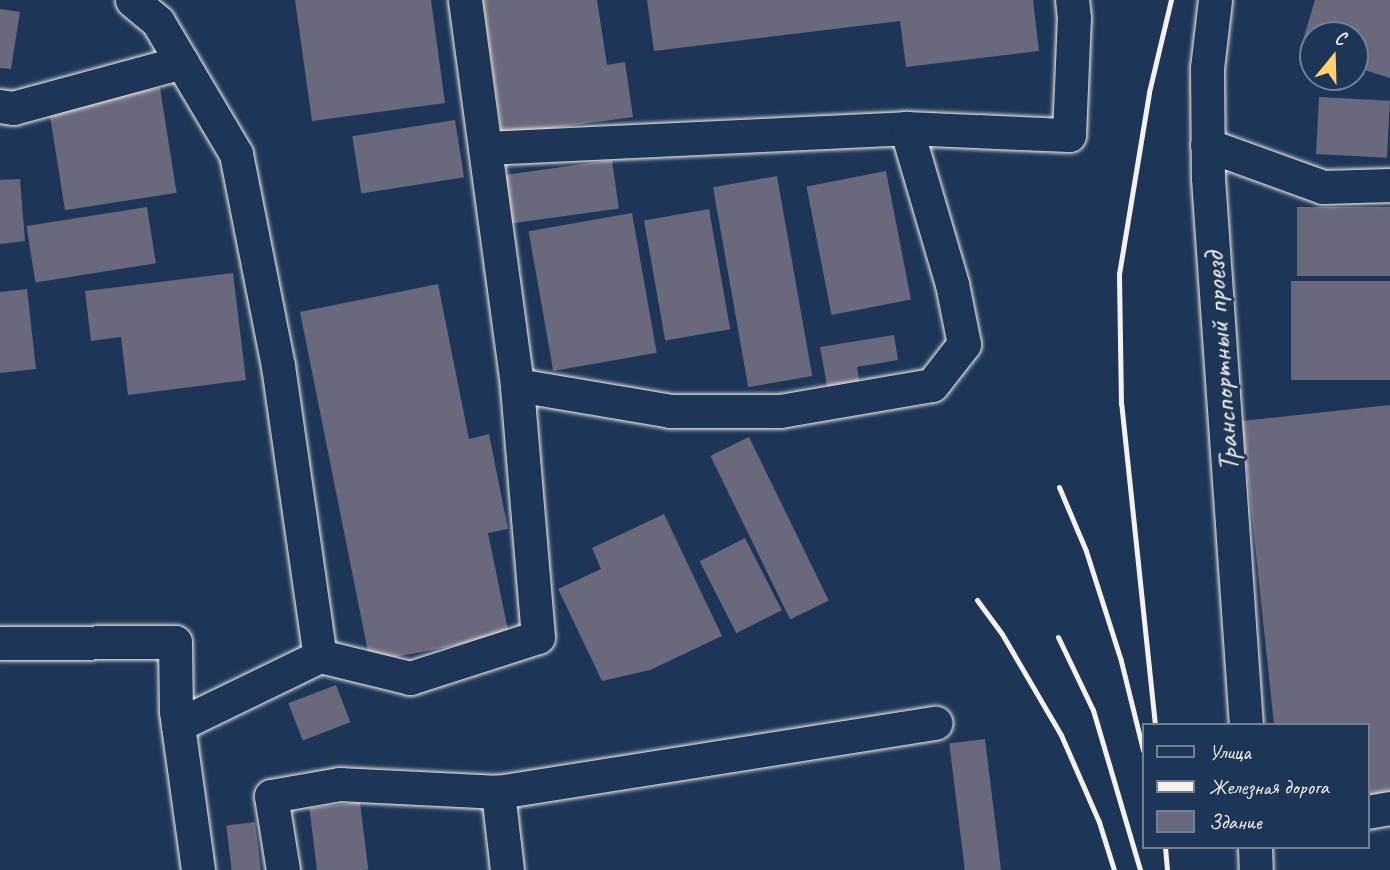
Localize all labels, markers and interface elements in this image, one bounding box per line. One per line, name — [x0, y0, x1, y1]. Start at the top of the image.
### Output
north arrow — [1299, 21, 1369, 91]
text: С — [1332, 25, 1349, 51]
street label: Транспортный проезд — [1195, 251, 1247, 473]
legend — [1142, 723, 1369, 849]
text: Улица — [1209, 739, 1251, 765]
text: Железная дорога — [1209, 774, 1329, 800]
text: Здание — [1209, 809, 1262, 835]

